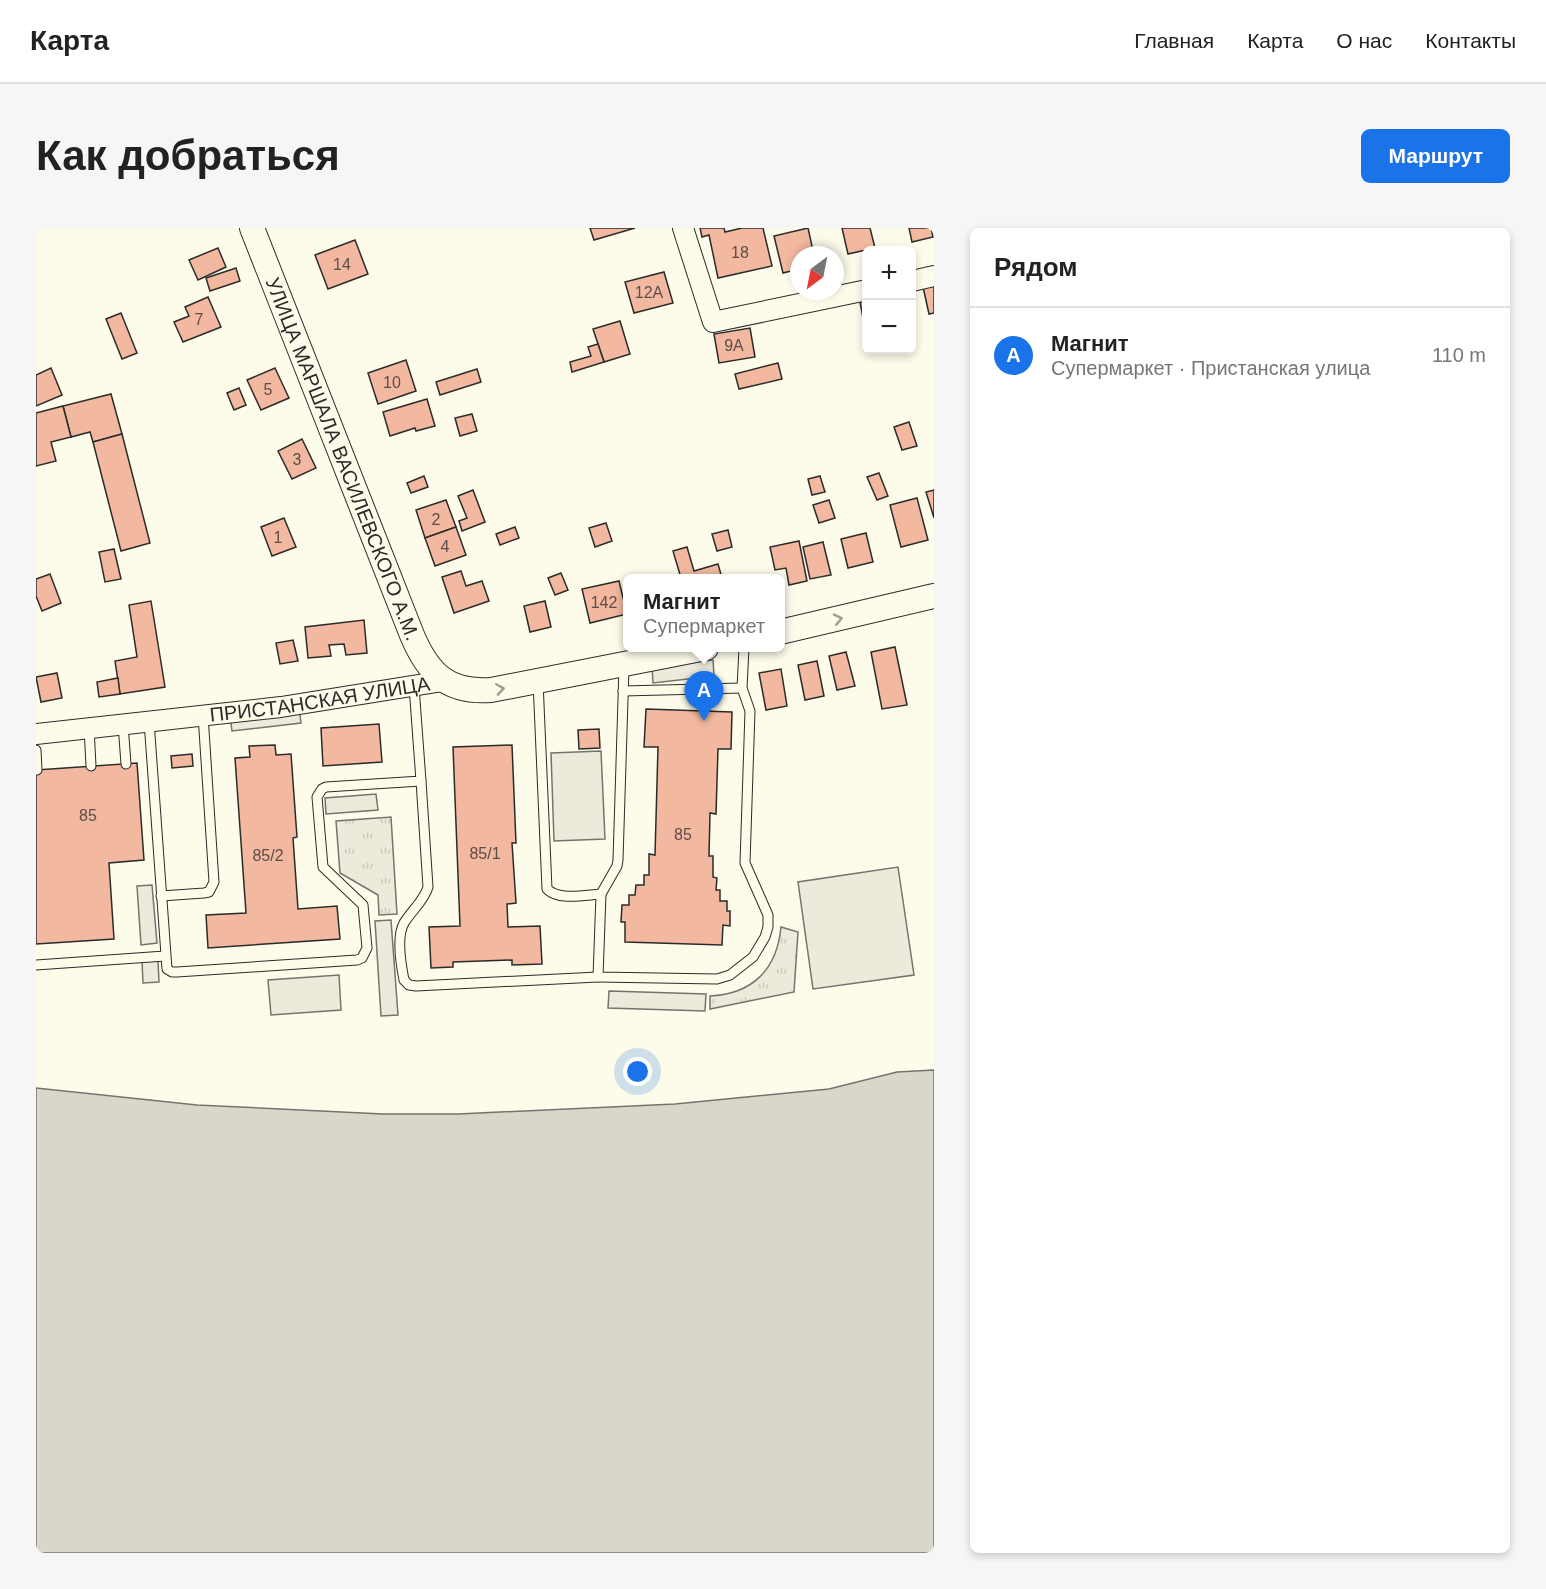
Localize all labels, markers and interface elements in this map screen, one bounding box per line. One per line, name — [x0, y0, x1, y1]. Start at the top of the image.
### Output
text: Карта — [30, 25, 109, 56]
text: Главная — [1134, 29, 1214, 52]
text: Карта — [1247, 29, 1303, 52]
text: О нас — [1336, 29, 1392, 52]
text: Контакты — [1425, 29, 1516, 52]
button: Маршрут — [1361, 129, 1510, 183]
text: Как добраться — [36, 132, 340, 179]
house number: 18 — [731, 244, 749, 261]
north arrow — [790, 246, 844, 300]
map controls — [862, 246, 916, 354]
button: + — [862, 246, 916, 300]
text: Рядом — [994, 252, 1077, 282]
house number: 14 — [333, 256, 351, 273]
street label: УЛИЦА МАРШАЛА ВАСИЛЕВСКОГО А.М. — [262, 274, 424, 644]
house number: 12А — [635, 284, 664, 301]
button: − — [862, 300, 916, 354]
house number: 7 — [195, 311, 204, 328]
text: Магнит — [1051, 331, 1129, 356]
house number: 9А — [724, 337, 744, 354]
text: A — [1006, 344, 1021, 366]
text: 110 m — [1432, 344, 1486, 366]
text: Супермаркет · Пристанская улица — [1051, 357, 1370, 379]
house number: 10 — [383, 374, 401, 391]
house number: 5 — [264, 381, 273, 398]
house number: 3 — [293, 451, 302, 468]
house number: 2 — [432, 511, 441, 528]
house number: 1 — [274, 529, 283, 546]
house number: 4 — [441, 538, 450, 555]
popup — [623, 574, 785, 652]
text: Магнит — [643, 589, 721, 614]
house number: 142 — [591, 594, 617, 611]
one-way arrow — [832, 614, 842, 627]
text: Супермаркет — [643, 615, 765, 637]
street label: ПРИСТАНСКАЯ УЛИЦА — [209, 672, 432, 726]
pin: A — [684, 672, 724, 721]
one-way arrow — [495, 683, 504, 695]
house number: 85 — [79, 807, 97, 824]
house number: 85 — [674, 826, 692, 843]
house number: 85/1 — [469, 845, 501, 862]
house number: 85/2 — [252, 847, 284, 864]
your location — [623, 1057, 652, 1086]

